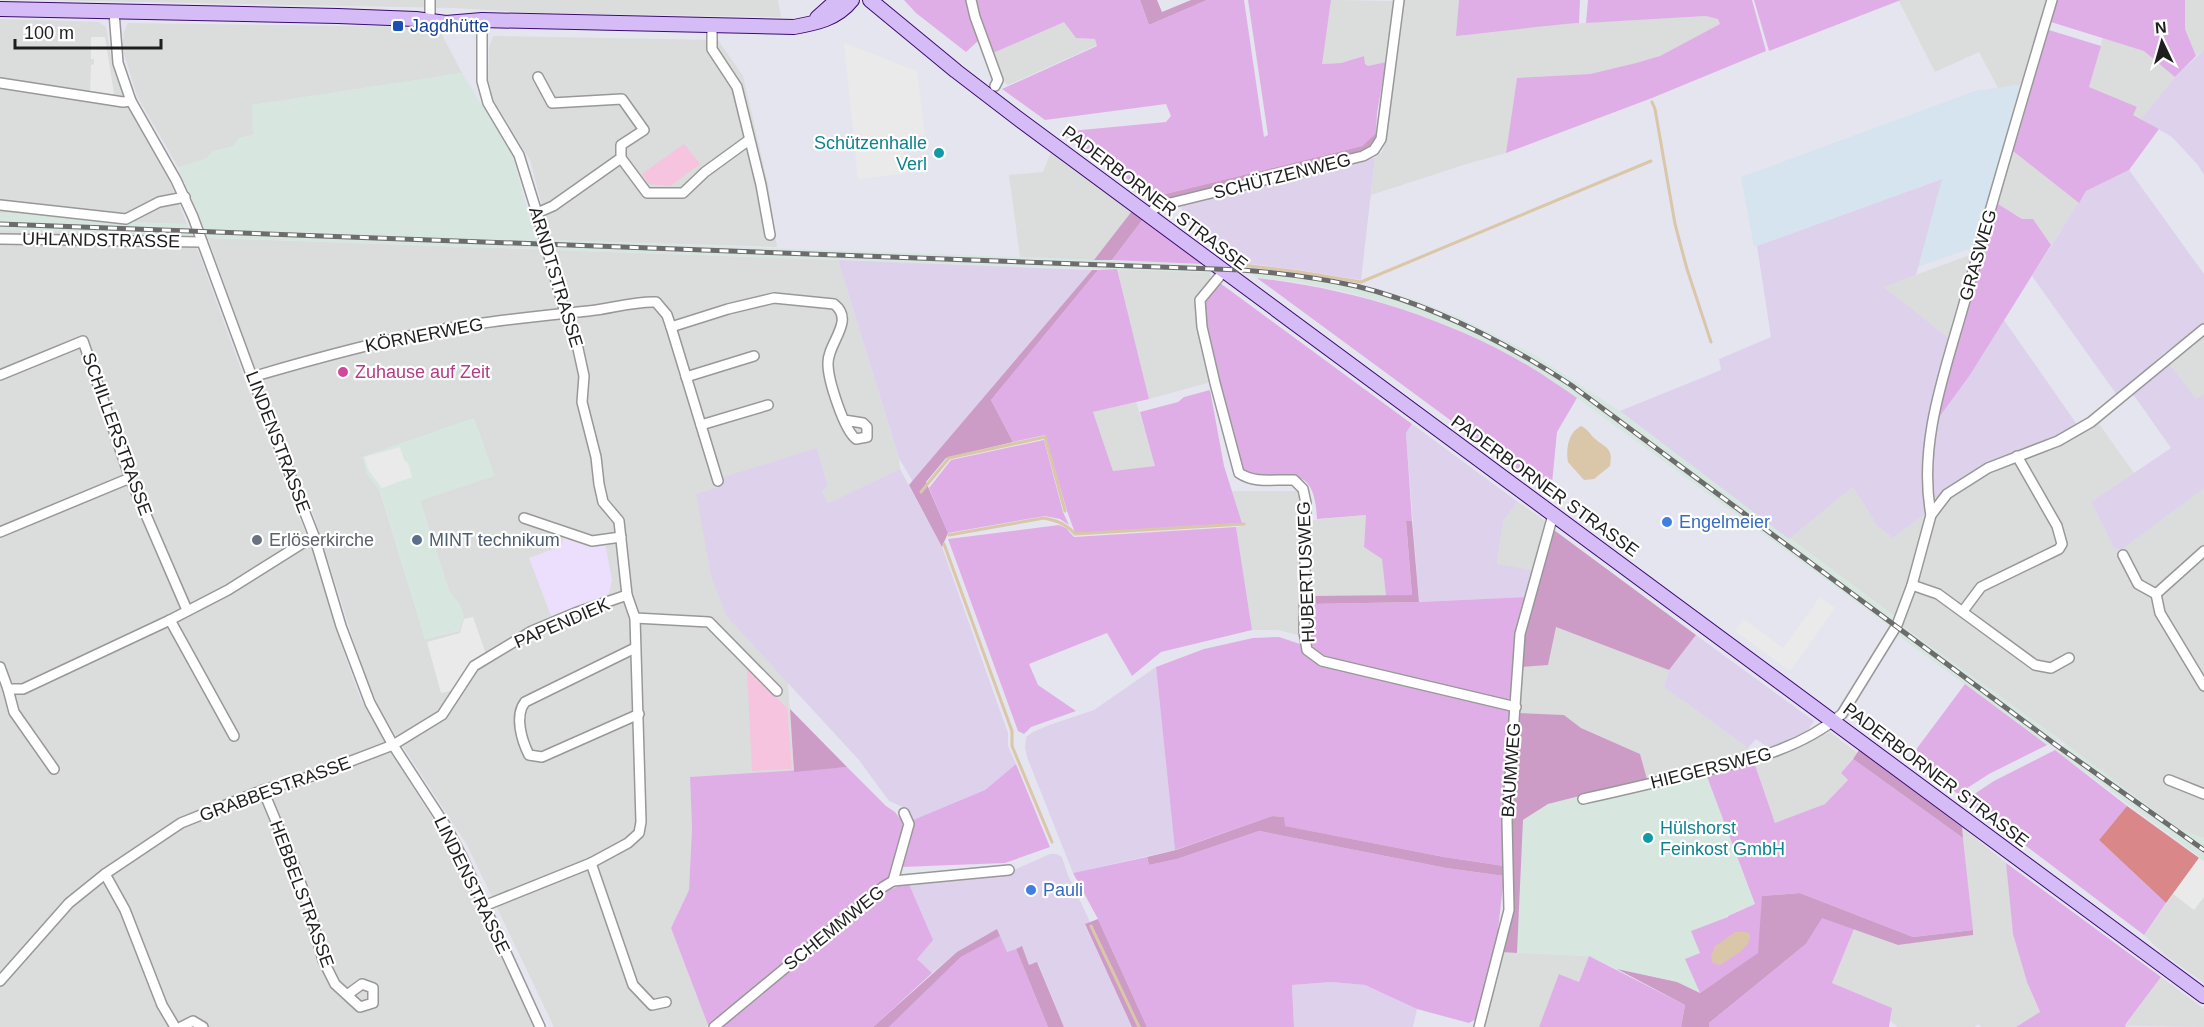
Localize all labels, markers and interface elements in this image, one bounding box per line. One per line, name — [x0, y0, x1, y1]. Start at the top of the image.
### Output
scale bar — [15, 12, 160, 50]
north arrow — [2132, 12, 2192, 72]
place label: Jagdhütte — [410, 16, 489, 36]
marker: Jagdhütte — [391, 19, 405, 33]
text: N — [2154, 19, 2167, 37]
text: 100 m — [24, 23, 74, 43]
street label: PADERBORNER STRASSE — [1058, 122, 1252, 274]
place label: Schützenhalle Verl — [814, 133, 927, 174]
marker: Schützenhalle Verl — [932, 146, 946, 160]
street label: SCHÜTZENWEG — [1211, 149, 1353, 203]
street label: ARNDTSTRASSE — [525, 204, 587, 350]
street label: GRASWEG — [1955, 207, 2001, 303]
street label: UHLANDSTRASSE — [22, 229, 180, 251]
street label: KÖRNERWEG — [363, 314, 485, 356]
street label: SCHILLERSTRASSE — [78, 350, 156, 518]
place label: Zuhause auf Zeit — [355, 362, 490, 382]
marker: Zuhause auf Zeit — [336, 365, 350, 379]
street label: LINDENSTRASSE — [242, 368, 314, 516]
street label: PADERBORNER STRASSE — [1447, 411, 1643, 561]
street label: HUBERTUSWEG — [1294, 501, 1318, 643]
place label: Engelmeier — [1679, 512, 1770, 532]
marker: Engelmeier — [1660, 515, 1674, 529]
place label: Erlöserkirche — [269, 530, 374, 550]
place label: MINT technikum — [429, 530, 560, 550]
marker: Erlöserkirche — [250, 533, 264, 547]
marker: MINT technikum — [410, 533, 424, 547]
street label: PAPENDIEK — [511, 594, 613, 652]
street label: PADERBORNER STRASSE — [1839, 699, 2033, 851]
street label: BAUMWEG — [1498, 722, 1524, 818]
street label: HIEGERSWEG — [1648, 743, 1774, 793]
street label: GRABBESTRASSE — [197, 752, 353, 826]
street label: LINDENSTRASSE — [430, 813, 514, 957]
street label: HEBBELSTRASSE — [266, 818, 338, 970]
place label: Hülshorst Feinkost GmbH — [1660, 818, 1785, 859]
marker: Hülshorst Feinkost GmbH — [1641, 831, 1655, 845]
place label: Pauli — [1043, 880, 1083, 900]
street label: SCHEMMWEG — [780, 882, 888, 974]
marker: Pauli — [1024, 883, 1038, 897]

